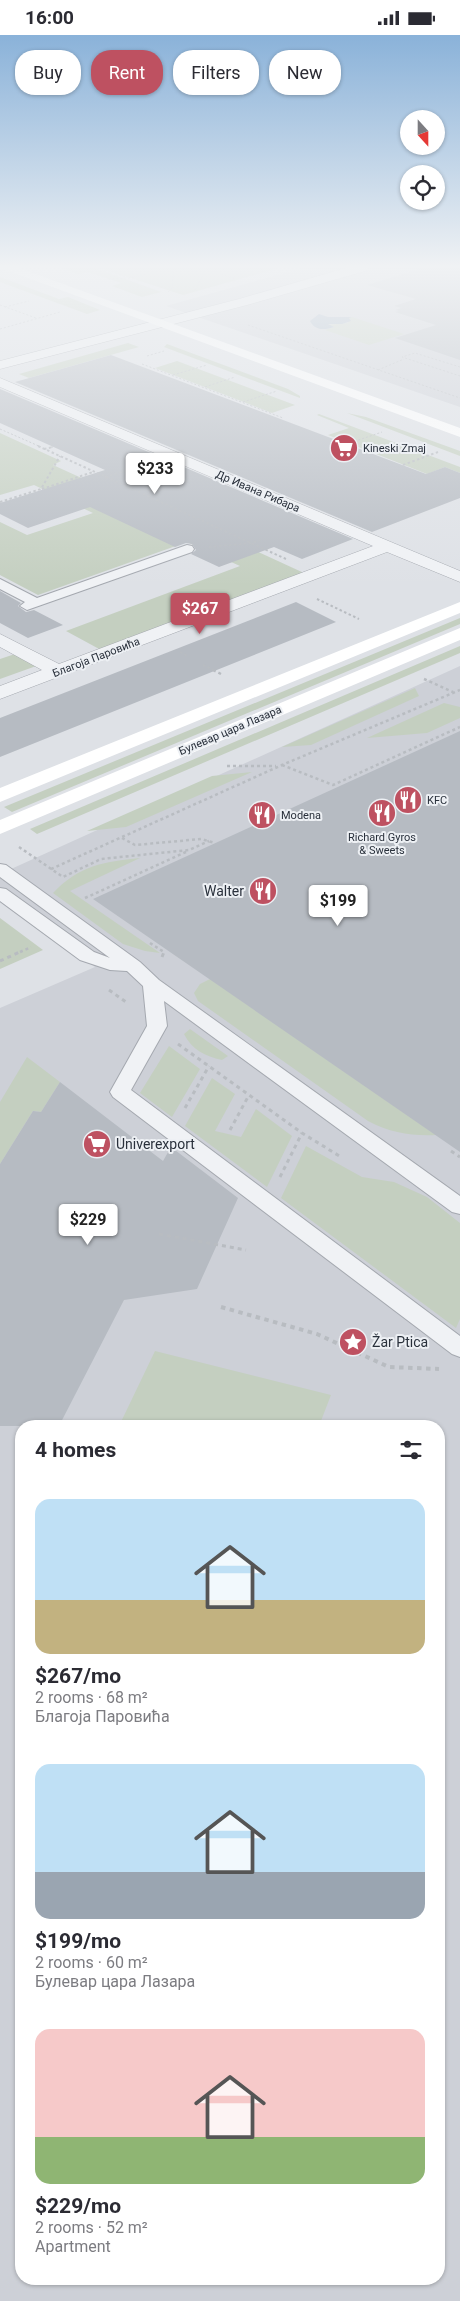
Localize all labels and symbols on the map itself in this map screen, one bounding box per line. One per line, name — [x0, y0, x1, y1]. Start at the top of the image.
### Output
north arrow — [400, 110, 445, 155]
supermarket icon: Kineski Zmaj — [329, 433, 359, 463]
place label: Kineski Zmaj — [363, 442, 426, 455]
pin: $233 — [125, 453, 185, 495]
street label: Др Ивана Рибара — [214, 468, 302, 515]
pin: $267 — [170, 593, 230, 635]
street label: Благоја Паровића — [51, 635, 142, 680]
street label: Булевар цара Лазара — [177, 703, 283, 758]
restaurant icon: KFC — [393, 785, 423, 815]
place label: KFC — [427, 794, 447, 807]
restaurant icon: Richard Gyros & Sweets — [367, 798, 397, 828]
restaurant icon: Modena — [247, 800, 277, 830]
place label: Modena — [281, 809, 321, 822]
place label: Richard Gyros & Sweets — [348, 831, 416, 857]
restaurant icon: Walter — [248, 876, 278, 906]
place label: Walter — [204, 883, 244, 899]
pin: $199 — [308, 885, 368, 927]
supermarket icon: Univerexport — [82, 1129, 112, 1159]
place label: Univerexport — [116, 1136, 195, 1152]
pin: $229 — [58, 1203, 118, 1246]
place icon: Žar Ptica — [338, 1327, 368, 1357]
place label: Žar Ptica — [372, 1333, 428, 1350]

